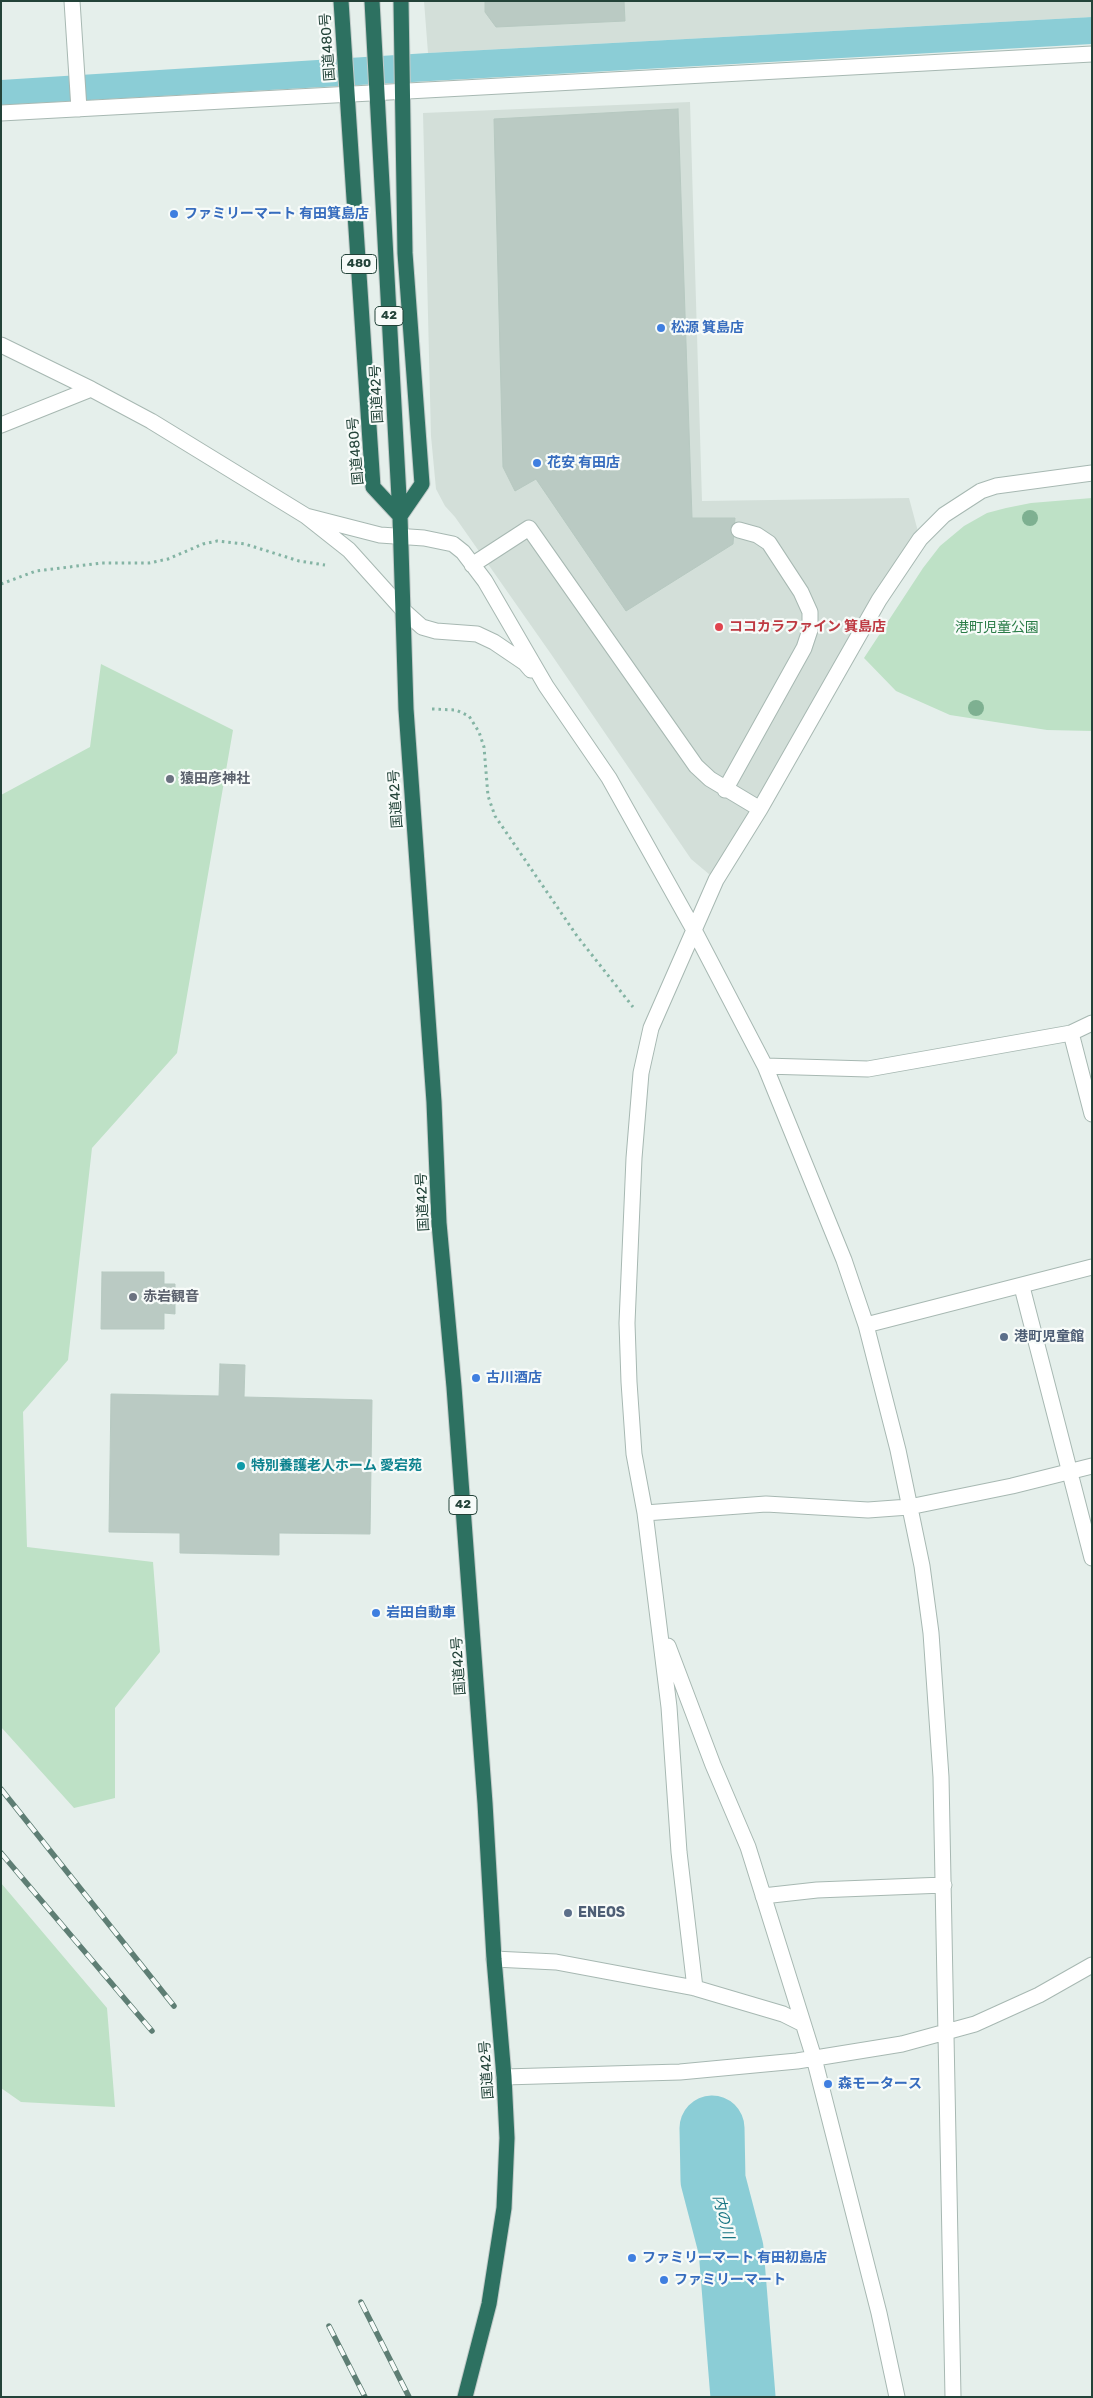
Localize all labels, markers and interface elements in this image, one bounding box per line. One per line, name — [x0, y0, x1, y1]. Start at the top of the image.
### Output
street label: 国道480号 — [317, 12, 339, 82]
place label: ファミリーマート 有田箕島店 — [184, 206, 369, 222]
marker: ファミリーマート 有田箕島店 — [168, 208, 180, 220]
road number: 480 — [342, 254, 376, 274]
road number: 42 — [375, 306, 403, 326]
place label: 松源 箕島店 — [671, 320, 744, 336]
marker: 松源 箕島店 — [655, 322, 667, 334]
street label: 国道42号 — [367, 364, 387, 424]
street label: 国道480号 — [345, 416, 367, 486]
place label: 花安 有田店 — [547, 455, 620, 471]
marker: 花安 有田店 — [531, 457, 543, 469]
place label: ココカラファイン 箕島店 — [729, 619, 886, 635]
park label: 港町児童公園 — [955, 620, 1039, 636]
marker: ココカラファイン 箕島店 — [713, 621, 725, 633]
street label: 国道42号 — [386, 769, 406, 829]
place label: 猿田彦神社 — [180, 771, 250, 787]
marker: 猿田彦神社 — [164, 773, 176, 785]
street label: 国道42号 — [413, 1172, 433, 1232]
place label: 赤岩観音 — [143, 1289, 199, 1305]
marker: 赤岩観音 — [127, 1291, 139, 1303]
place label: 港町児童館 — [1014, 1329, 1084, 1345]
marker: 港町児童館 — [998, 1331, 1010, 1343]
place label: 古川酒店 — [486, 1370, 542, 1386]
marker: 古川酒店 — [470, 1372, 482, 1384]
place label: 特別養護老人ホーム 愛宕苑 — [251, 1458, 422, 1474]
marker: 特別養護老人ホーム 愛宕苑 — [235, 1460, 247, 1472]
road number: 42 — [449, 1496, 477, 1514]
place label: 岩田自動車 — [386, 1605, 456, 1621]
marker: 岩田自動車 — [370, 1607, 382, 1619]
street label: 国道42号 — [449, 1636, 469, 1696]
place label: ENEOS — [578, 1905, 625, 1921]
marker: ENEOS — [562, 1907, 574, 1919]
street label: 国道42号 — [477, 2040, 497, 2100]
place label: 森モータース — [838, 2076, 922, 2092]
marker: 森モータース — [822, 2078, 834, 2090]
water label: 内の川 — [709, 2193, 737, 2241]
place label: ファミリーマート 有田初島店 — [642, 2250, 827, 2266]
marker: ファミリーマート 有田初島店 — [626, 2252, 638, 2264]
place label: ファミリーマート — [674, 2272, 786, 2288]
marker: ファミリーマート — [658, 2274, 670, 2286]

